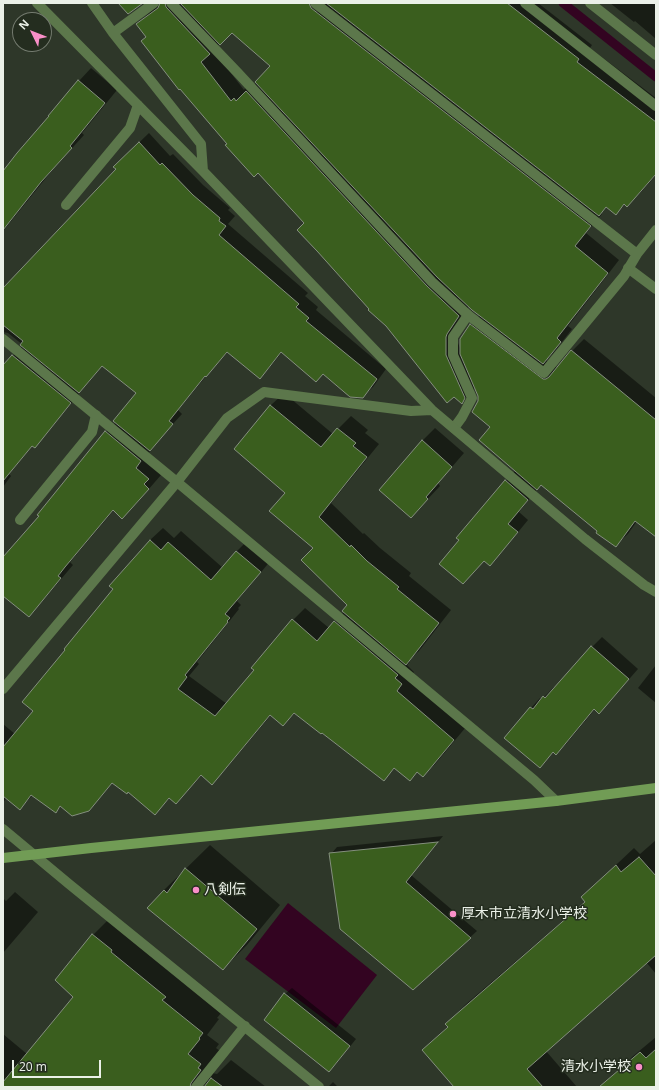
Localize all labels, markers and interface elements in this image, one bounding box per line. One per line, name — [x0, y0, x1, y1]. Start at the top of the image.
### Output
north arrow — [12, 12, 52, 52]
text: N — [15, 16, 32, 33]
place label: 八剣伝 — [204, 882, 246, 898]
marker: 八剣伝 — [191, 885, 201, 895]
place label: 厚木市立清水小学校 — [461, 906, 587, 922]
marker: 厚木市立清水小学校 — [448, 909, 458, 919]
scale bar — [14, 1052, 103, 1078]
text: 20 m — [19, 1058, 47, 1075]
place label: 清水小学校 — [561, 1059, 631, 1075]
marker: 清水小学校 — [634, 1062, 644, 1072]

